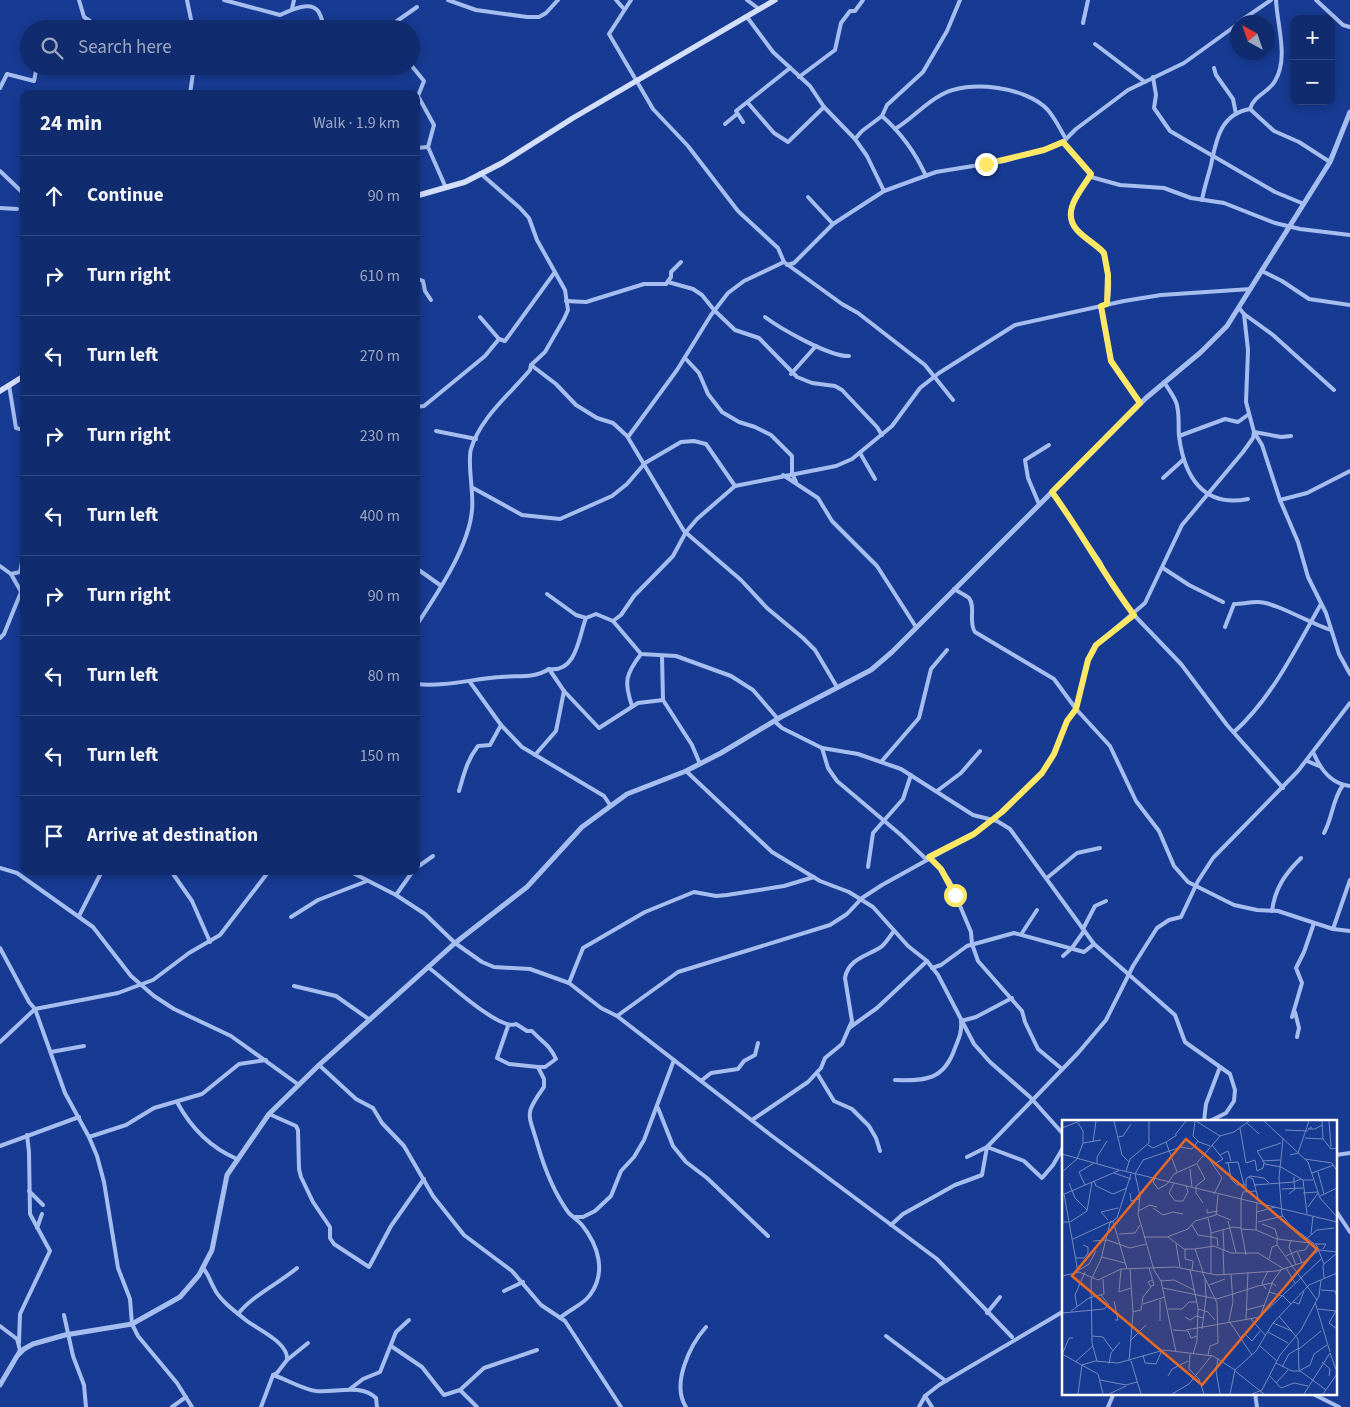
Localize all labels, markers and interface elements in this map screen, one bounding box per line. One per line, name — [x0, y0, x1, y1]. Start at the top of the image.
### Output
north arrow — [1230, 15, 1275, 60]
map controls — [1290, 15, 1335, 105]
button: + — [1290, 15, 1335, 60]
search box — [20, 20, 420, 75]
icon: search — [38, 34, 66, 62]
text: Search here — [78, 34, 172, 61]
button: − — [1290, 60, 1335, 105]
text: 24 min — [40, 108, 102, 138]
text: Walk · 1.9 km — [313, 112, 400, 134]
route end — [975, 153, 998, 176]
icon: ahead — [40, 182, 68, 210]
text: Continue — [87, 182, 164, 209]
text: 90 m — [368, 185, 400, 207]
icon: right — [40, 262, 68, 290]
text: Turn right — [87, 262, 171, 289]
text: 610 m — [360, 265, 400, 287]
icon: left — [40, 342, 68, 370]
text: Turn left — [87, 342, 158, 369]
text: 270 m — [360, 345, 400, 367]
icon: right — [40, 422, 68, 450]
text: Turn right — [87, 422, 171, 449]
text: 230 m — [360, 425, 400, 447]
icon: left — [40, 502, 68, 530]
text: Turn left — [87, 502, 158, 529]
text: 400 m — [360, 505, 400, 527]
icon: right — [40, 582, 68, 610]
text: Turn right — [87, 582, 171, 609]
text: 90 m — [368, 585, 400, 607]
icon: left — [40, 662, 68, 690]
text: Turn left — [87, 662, 158, 689]
text: 80 m — [368, 665, 400, 687]
icon: left — [40, 742, 68, 770]
text: Turn left — [87, 742, 158, 769]
text: 150 m — [360, 745, 400, 767]
icon: arrive — [40, 822, 68, 850]
text: Arrive at destination — [87, 822, 258, 849]
route start — [944, 884, 967, 907]
inset map — [1062, 1120, 1338, 1394]

